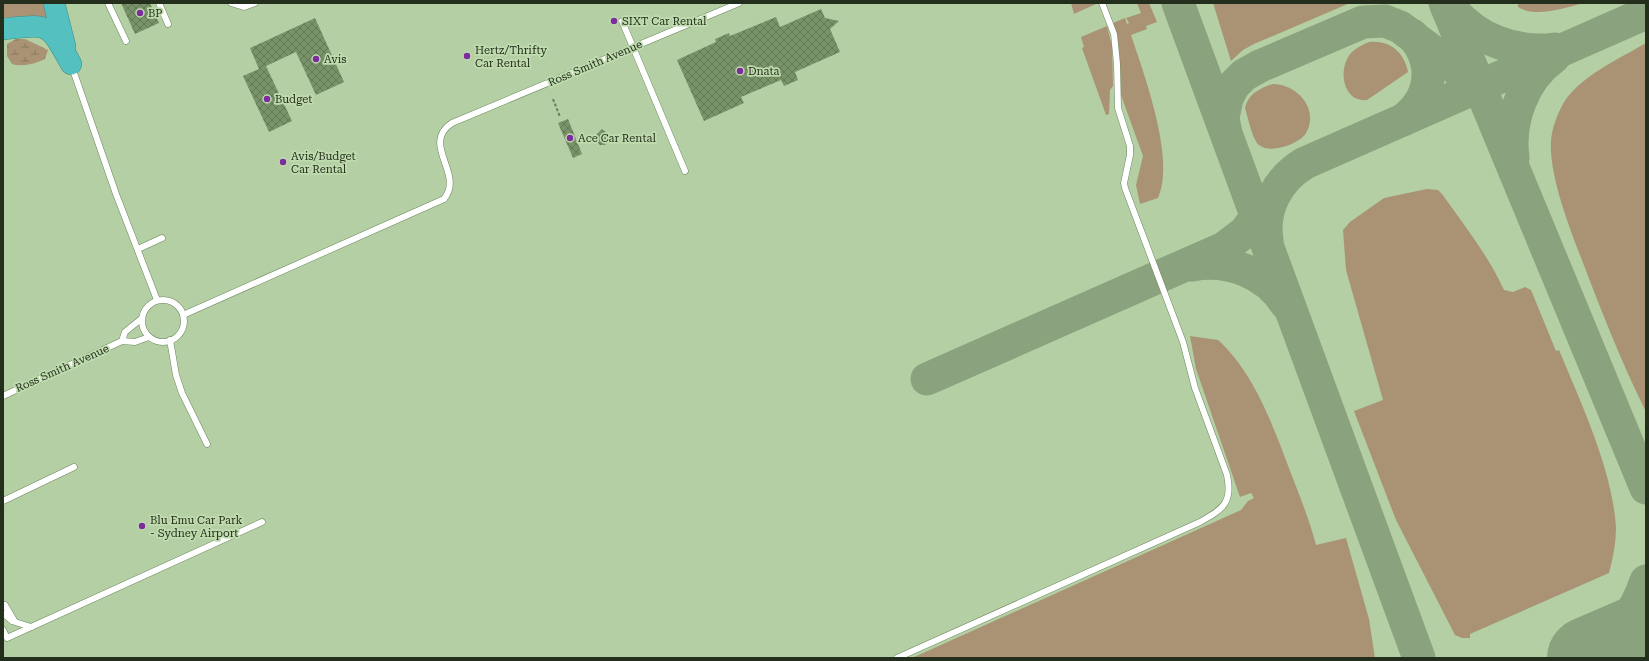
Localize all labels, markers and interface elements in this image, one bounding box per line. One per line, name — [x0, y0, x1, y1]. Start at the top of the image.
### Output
place label: BP — [148, 7, 162, 20]
marker: BP — [135, 8, 145, 18]
place label: SIXT Car Rental — [622, 15, 707, 28]
marker: SIXT Car Rental — [609, 16, 619, 26]
street label: Ross Smith Avenue — [546, 38, 644, 89]
place label: Hertz/Thrifty Car Rental — [475, 44, 548, 70]
marker: Hertz/Thrifty Car Rental — [462, 51, 472, 61]
place label: Avis — [324, 53, 347, 66]
marker: Avis — [311, 54, 321, 64]
place label: Dnata — [748, 65, 779, 78]
marker: Dnata — [735, 66, 745, 76]
place label: Budget — [275, 93, 312, 106]
marker: Budget — [262, 94, 272, 104]
place label: Ace Car Rental — [578, 132, 656, 145]
marker: Ace Car Rental — [565, 133, 575, 143]
place label: Avis/Budget Car Rental — [291, 150, 356, 176]
marker: Avis/Budget Car Rental — [278, 157, 288, 167]
street label: Ross Smith Avenue — [13, 342, 111, 395]
place label: Blu Emu Car Park - Sydney Airport — [150, 514, 242, 540]
marker: Blu Emu Car Park - Sydney Airport — [137, 521, 147, 531]

